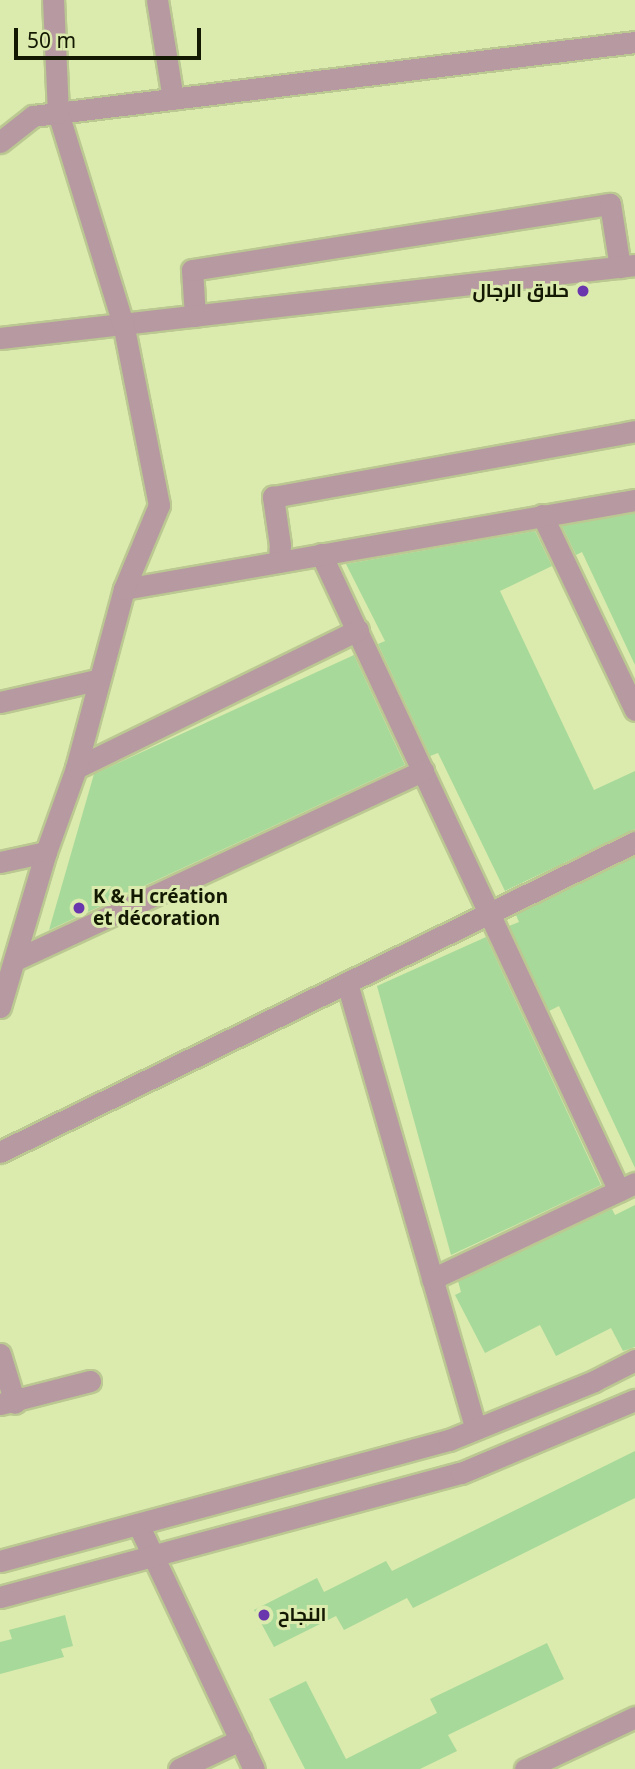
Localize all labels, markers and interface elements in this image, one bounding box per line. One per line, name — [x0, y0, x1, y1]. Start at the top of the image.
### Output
scale bar — [18, 14, 205, 58]
text: 50 m — [27, 26, 76, 54]
place label: حلاق الرجال — [473, 280, 569, 302]
marker: حلاق الرجال — [575, 283, 591, 299]
place label: K & H création et décoration — [93, 886, 228, 930]
marker: K & H création et décoration — [71, 900, 87, 916]
place label: النجاح — [278, 1604, 326, 1626]
marker: النجاح — [256, 1607, 272, 1623]

